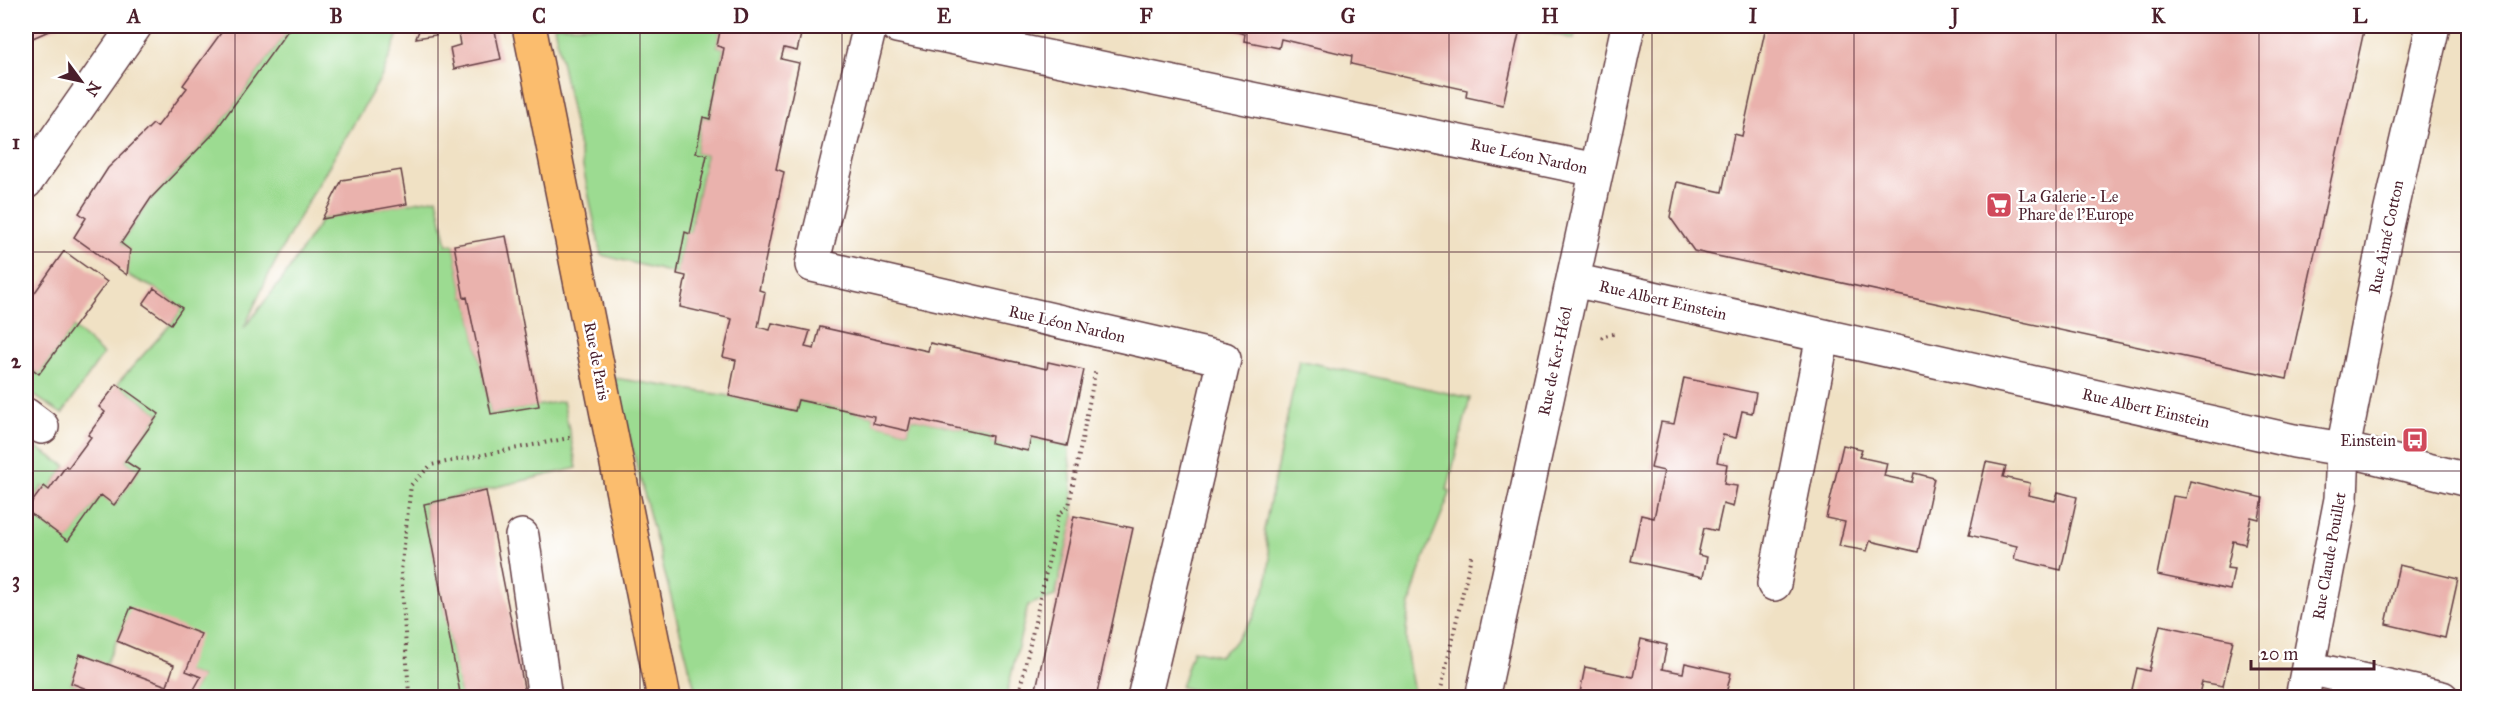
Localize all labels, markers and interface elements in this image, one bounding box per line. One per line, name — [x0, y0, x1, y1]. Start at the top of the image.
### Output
text: A — [125, 4, 141, 28]
text: B — [329, 4, 343, 28]
text: C — [532, 4, 546, 28]
text: D — [733, 4, 749, 28]
text: E — [937, 4, 952, 28]
text: F — [1139, 4, 1153, 28]
text: G — [1341, 4, 1356, 28]
text: H — [1541, 4, 1559, 28]
text: I — [1749, 4, 1758, 28]
text: J — [1948, 4, 1960, 30]
text: K — [2151, 4, 2166, 28]
text: L — [2353, 4, 2368, 28]
north arrow — [51, 51, 111, 111]
text: N — [81, 78, 105, 100]
text: 1 — [12, 130, 20, 154]
street label: Rue Léon Nardon — [1469, 134, 1590, 178]
street label: Rue Aimé Cotton — [2365, 178, 2407, 296]
place label: La Galerie - Le Phare de l'Europe — [2018, 187, 2134, 224]
supermarket icon: La Galerie - Le Phare de l'Europe — [1984, 190, 2014, 220]
street label: Rue Albert Einstein — [1597, 276, 1729, 324]
street label: Rue Léon Nardon — [1007, 301, 1128, 347]
street label: Rue de Ker-Héol — [1534, 304, 1576, 417]
street label: Rue de Paris — [580, 320, 614, 402]
text: 2 — [11, 349, 22, 373]
street label: Rue Albert Einstein — [2080, 384, 2212, 432]
bus stop icon: Einstein — [2400, 425, 2430, 455]
place label: Einstein — [2340, 431, 2396, 450]
street label: Rue Claude Pouillet — [2308, 490, 2350, 621]
text: 3 — [12, 568, 20, 593]
scale bar — [2251, 633, 2374, 671]
text: 20 m — [2260, 643, 2298, 665]

